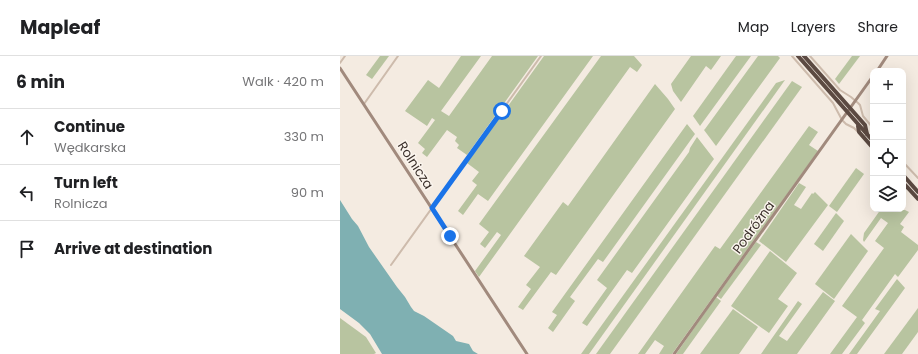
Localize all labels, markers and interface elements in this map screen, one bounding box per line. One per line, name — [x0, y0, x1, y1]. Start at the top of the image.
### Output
text: Mapleaf — [20, 14, 100, 41]
text: Map — [738, 17, 769, 37]
text: Layers — [791, 17, 835, 37]
text: Share — [857, 17, 898, 37]
map controls — [870, 68, 906, 212]
button: + — [870, 68, 906, 104]
text: 6 min — [16, 70, 65, 94]
text: Walk · 420 m — [242, 72, 324, 91]
route start — [493, 102, 511, 120]
button: − — [870, 104, 906, 140]
text: Continue — [54, 116, 125, 137]
icon: ahead — [16, 126, 38, 148]
text: 330 m — [284, 127, 324, 146]
text: Wędkarska — [54, 138, 126, 157]
street label: Rolnicza — [393, 138, 438, 193]
button: locate — [870, 140, 906, 176]
text: Turn left — [54, 172, 118, 193]
button: layers — [870, 176, 906, 212]
icon: left — [16, 182, 38, 204]
text: 90 m — [291, 183, 324, 202]
text: Rolnicza — [54, 194, 108, 213]
street label: Podróżna — [728, 197, 779, 257]
route end — [441, 227, 459, 245]
icon: arrive — [16, 238, 38, 260]
text: Arrive at destination — [54, 238, 212, 259]

